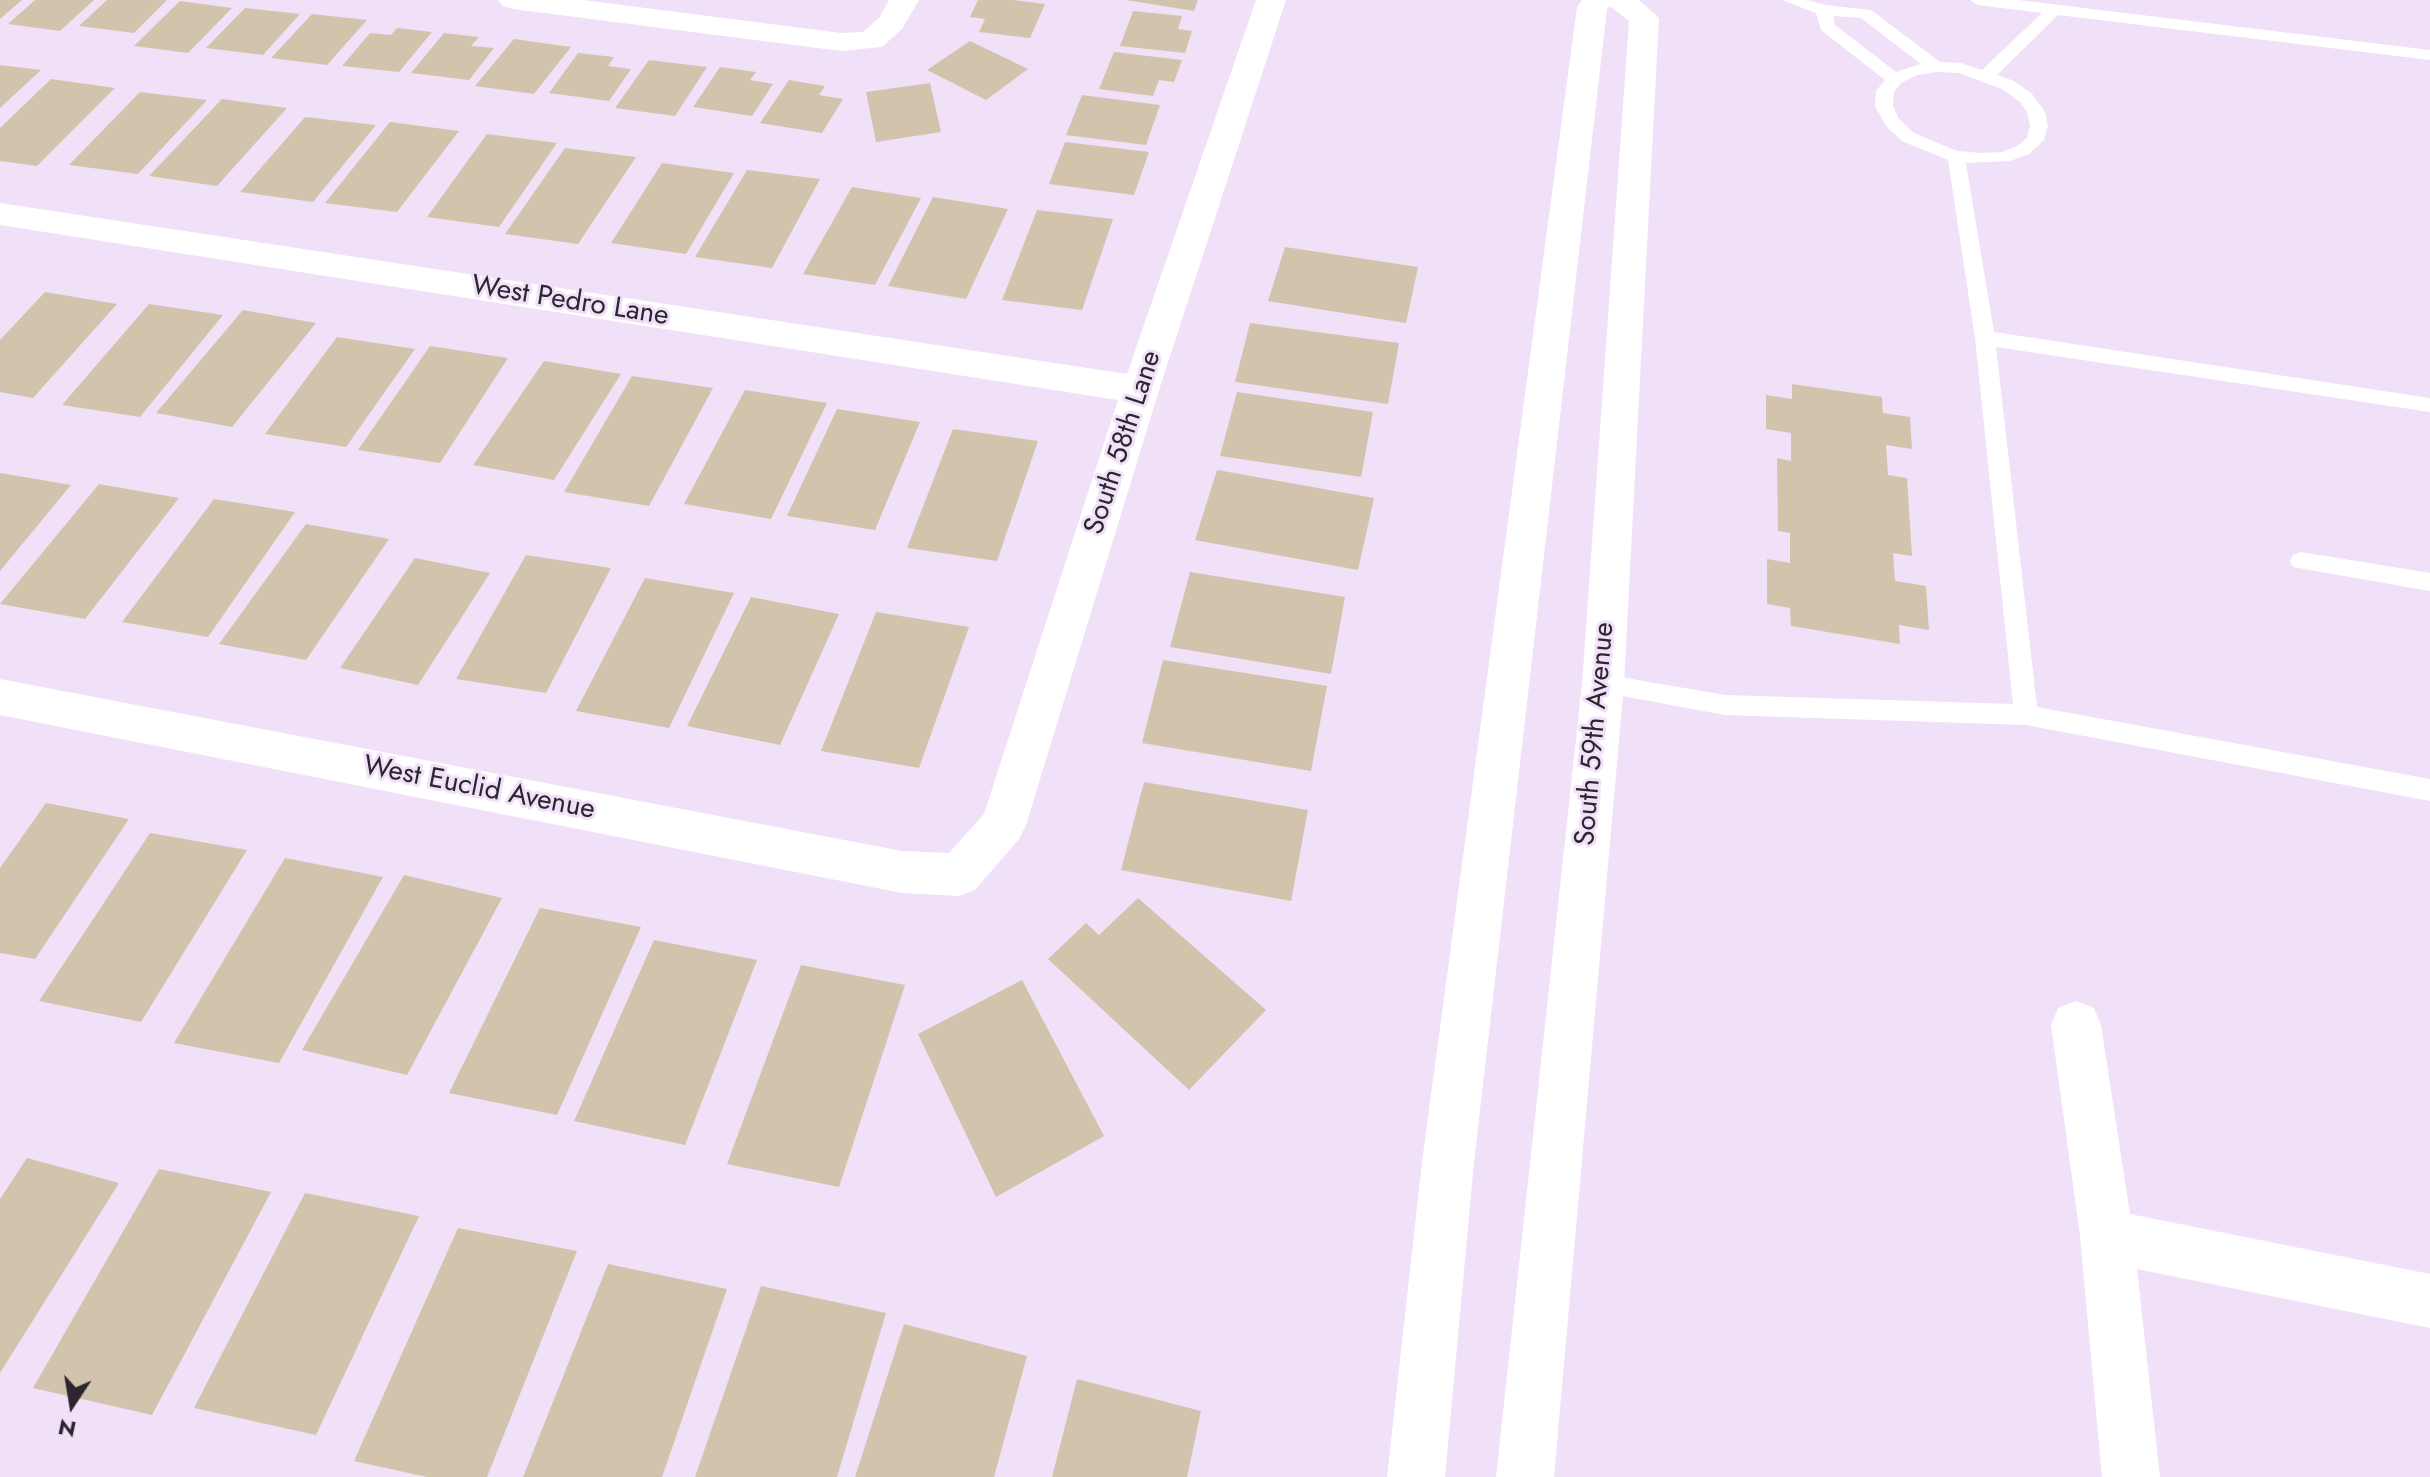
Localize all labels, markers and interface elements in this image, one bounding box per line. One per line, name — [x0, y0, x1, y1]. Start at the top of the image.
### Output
street label: West Pedro Lane — [469, 270, 671, 334]
street label: South 58th Lane — [1078, 347, 1170, 539]
street label: South 59th Avenue — [1569, 621, 1623, 847]
street label: West Euclid Avenue — [360, 750, 598, 828]
north arrow — [32, 1365, 112, 1445]
text: N — [55, 1411, 79, 1446]

